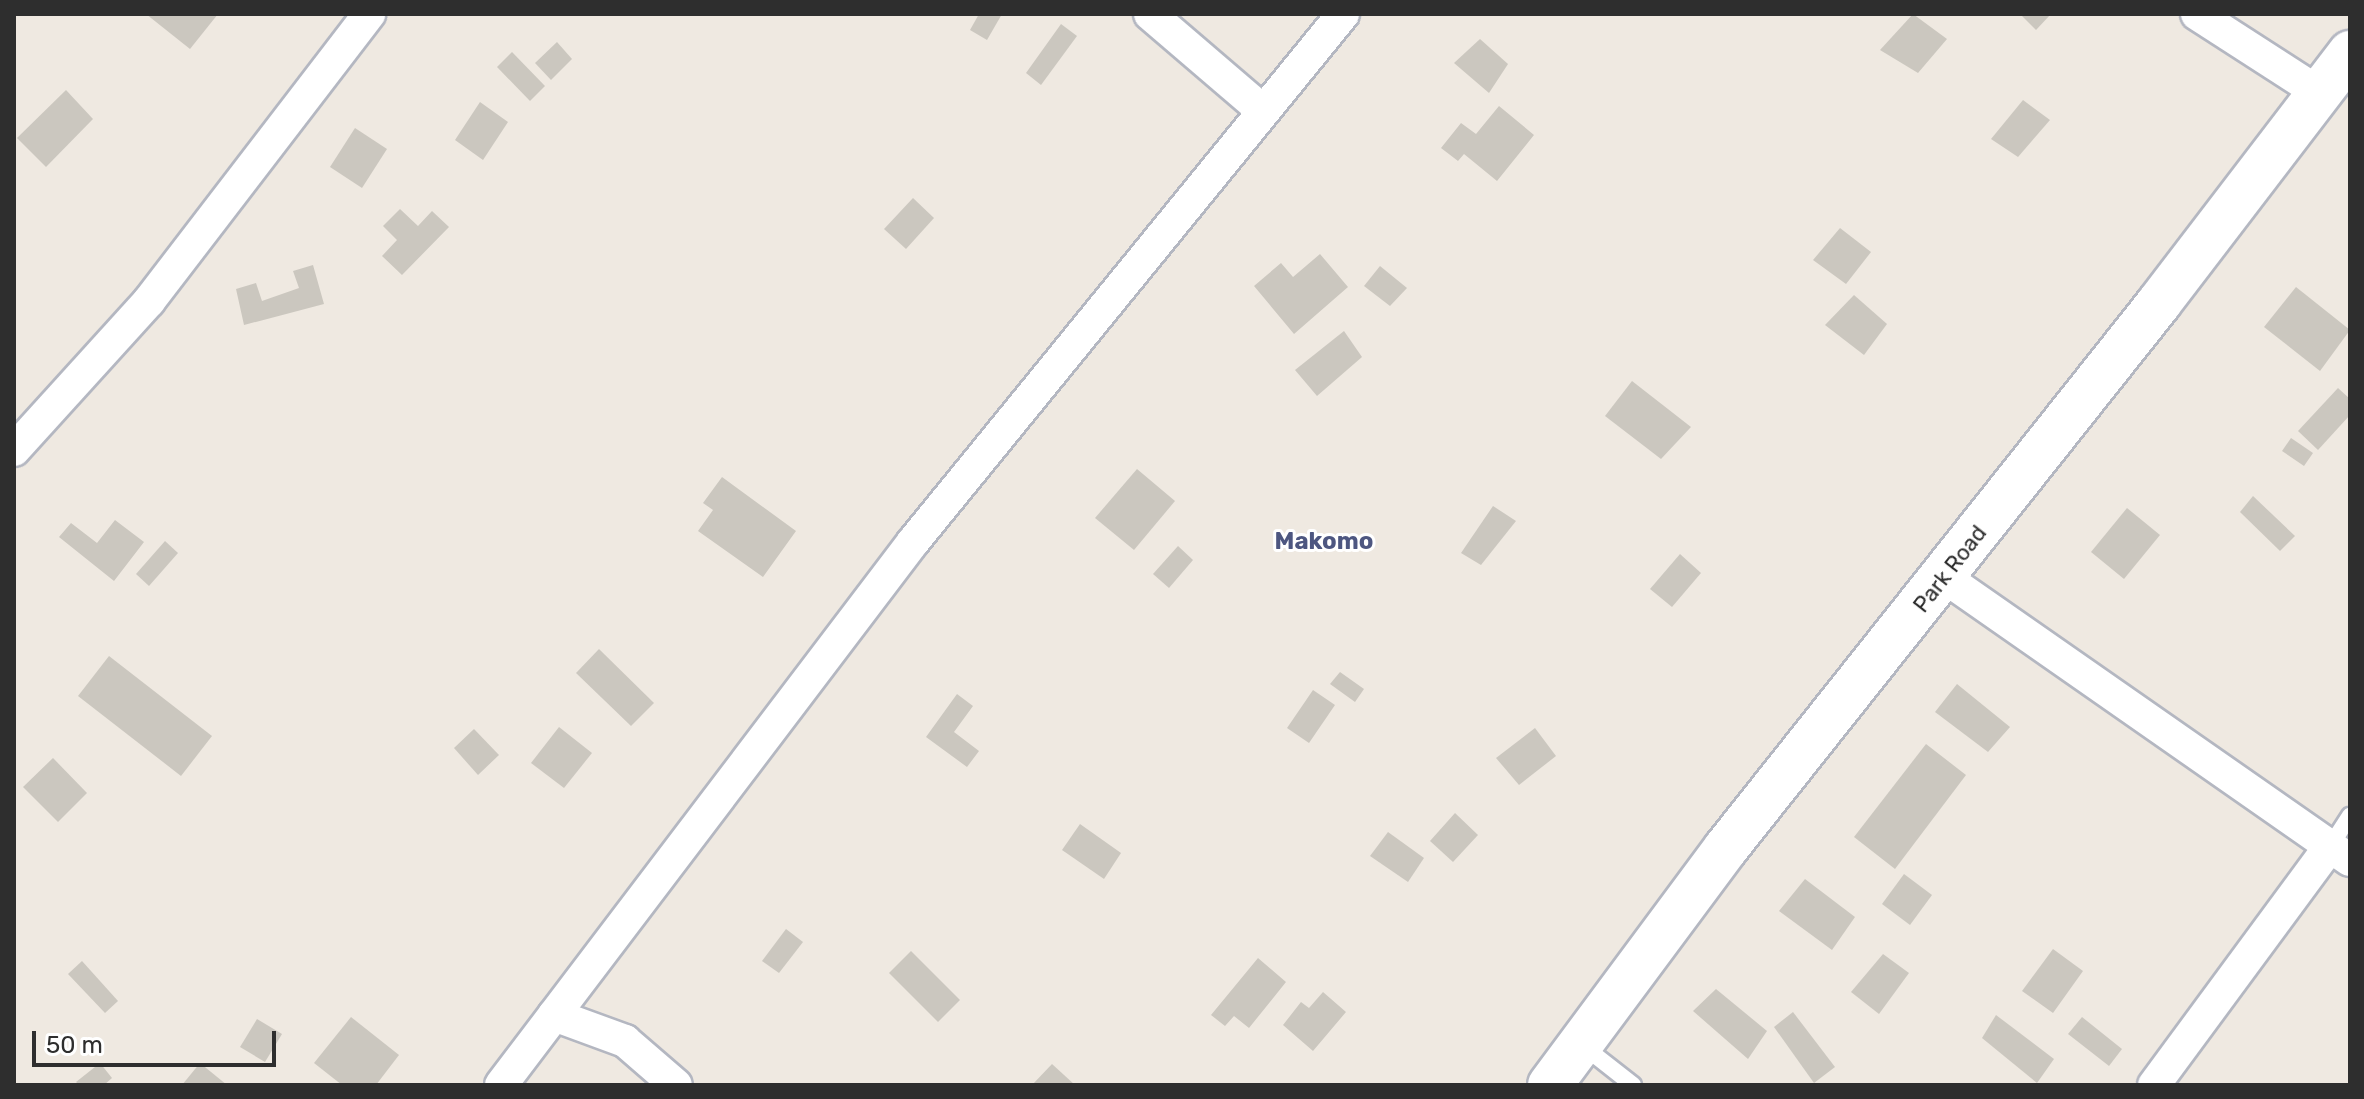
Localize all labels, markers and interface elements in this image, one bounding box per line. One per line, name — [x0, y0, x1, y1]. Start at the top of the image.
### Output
street label: Park Road — [1908, 520, 1992, 618]
district label: Makomo — [1275, 528, 1373, 556]
scale bar — [36, 1015, 280, 1065]
text: 50 m — [46, 1031, 103, 1059]

